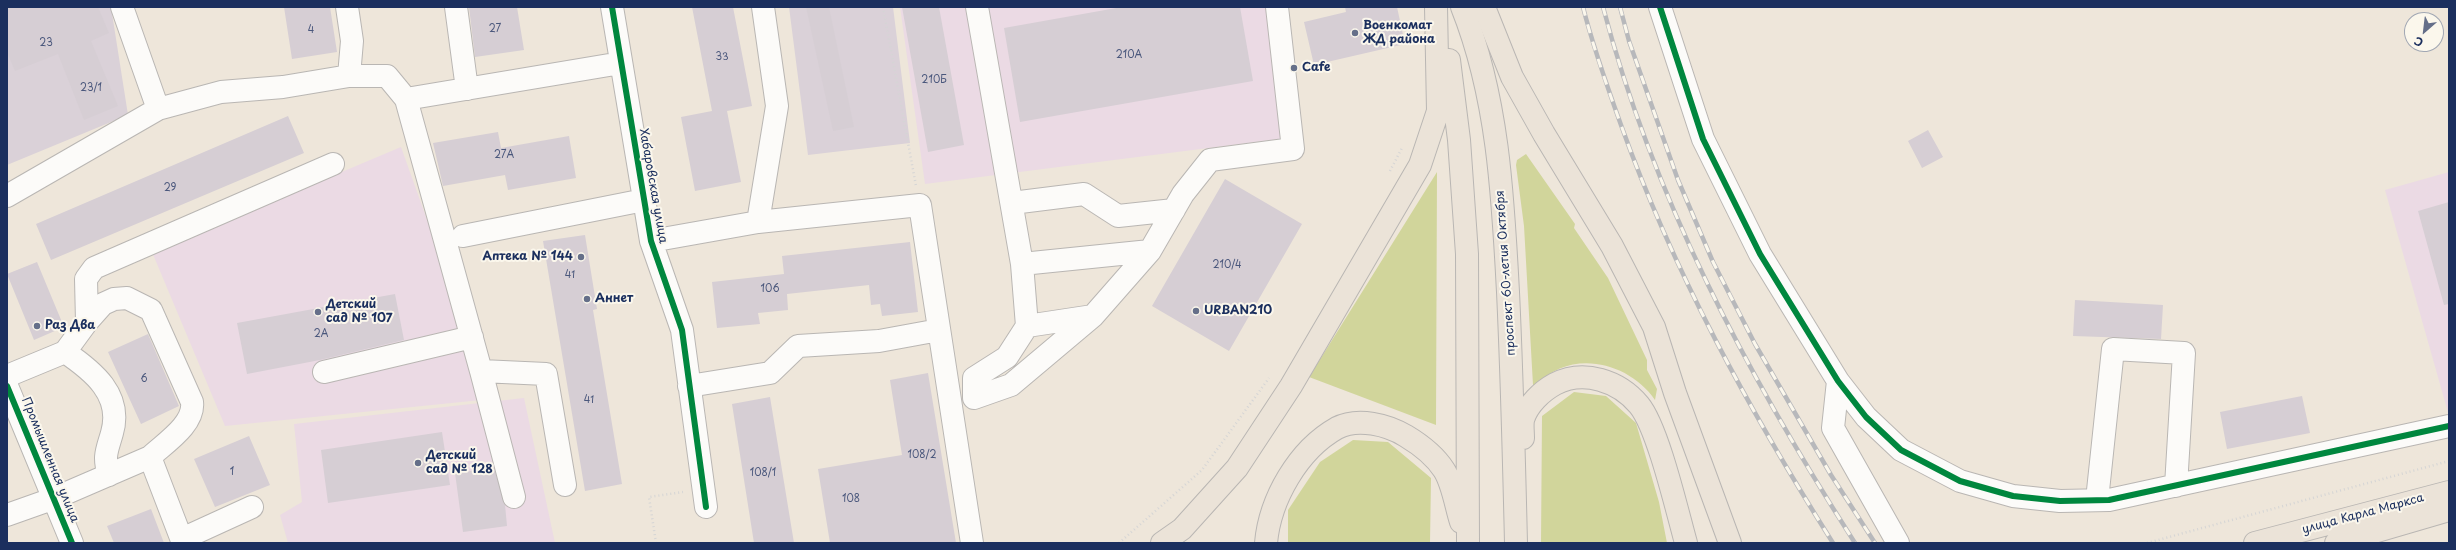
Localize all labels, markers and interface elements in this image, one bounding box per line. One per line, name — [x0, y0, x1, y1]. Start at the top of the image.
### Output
north arrow — [2404, 12, 2444, 52]
place label: Военкомат ЖД района — [1363, 19, 1435, 47]
house number: 27 — [489, 23, 501, 35]
house number: 4 — [308, 24, 314, 36]
marker: Военкомат ЖД района — [1350, 28, 1360, 38]
text: С — [2411, 33, 2426, 52]
house number: 23 — [39, 37, 53, 49]
house number: 210А — [1116, 49, 1142, 61]
house number: 33 — [715, 51, 729, 63]
place label: Cafe — [1302, 61, 1331, 75]
marker: Cafe — [1289, 63, 1299, 73]
house number: 210Б — [921, 74, 947, 86]
house number: 23/1 — [80, 82, 102, 94]
street label: Хабаровская улица — [636, 127, 670, 245]
house number: 27А — [494, 149, 514, 161]
house number: 29 — [164, 182, 176, 194]
street label: проспект 60-летия Октября — [1493, 190, 1519, 356]
place label: Аптека № 144 — [482, 250, 573, 264]
marker: Аптека № 144 — [576, 252, 586, 262]
house number: 210/4 — [1212, 259, 1242, 271]
house number: 41 — [565, 269, 575, 281]
house number: 106 — [761, 283, 779, 295]
place label: Аннет — [595, 292, 633, 306]
marker: Аннет — [582, 294, 592, 304]
place label: Детский сад № 107 — [326, 298, 392, 326]
place label: URBAN210 — [1204, 304, 1272, 318]
marker: URBAN210 — [1191, 306, 1201, 316]
marker: Детский сад № 107 — [313, 307, 323, 317]
place label: Раз Два — [45, 319, 95, 333]
marker: Раз Два — [32, 321, 42, 331]
house number: 2А — [314, 328, 328, 340]
house number: 6 — [140, 373, 148, 385]
house number: 41 — [584, 394, 594, 406]
street label: Промышленная улица — [18, 395, 82, 525]
place label: Детский сад № 128 — [426, 449, 493, 477]
house number: 108/2 — [907, 449, 937, 461]
marker: Детский сад № 128 — [413, 458, 423, 468]
house number: 1 — [230, 466, 234, 478]
house number: 108/1 — [750, 467, 776, 479]
street label: улица Карла Маркса — [2300, 491, 2426, 537]
house number: 108 — [842, 493, 860, 505]

